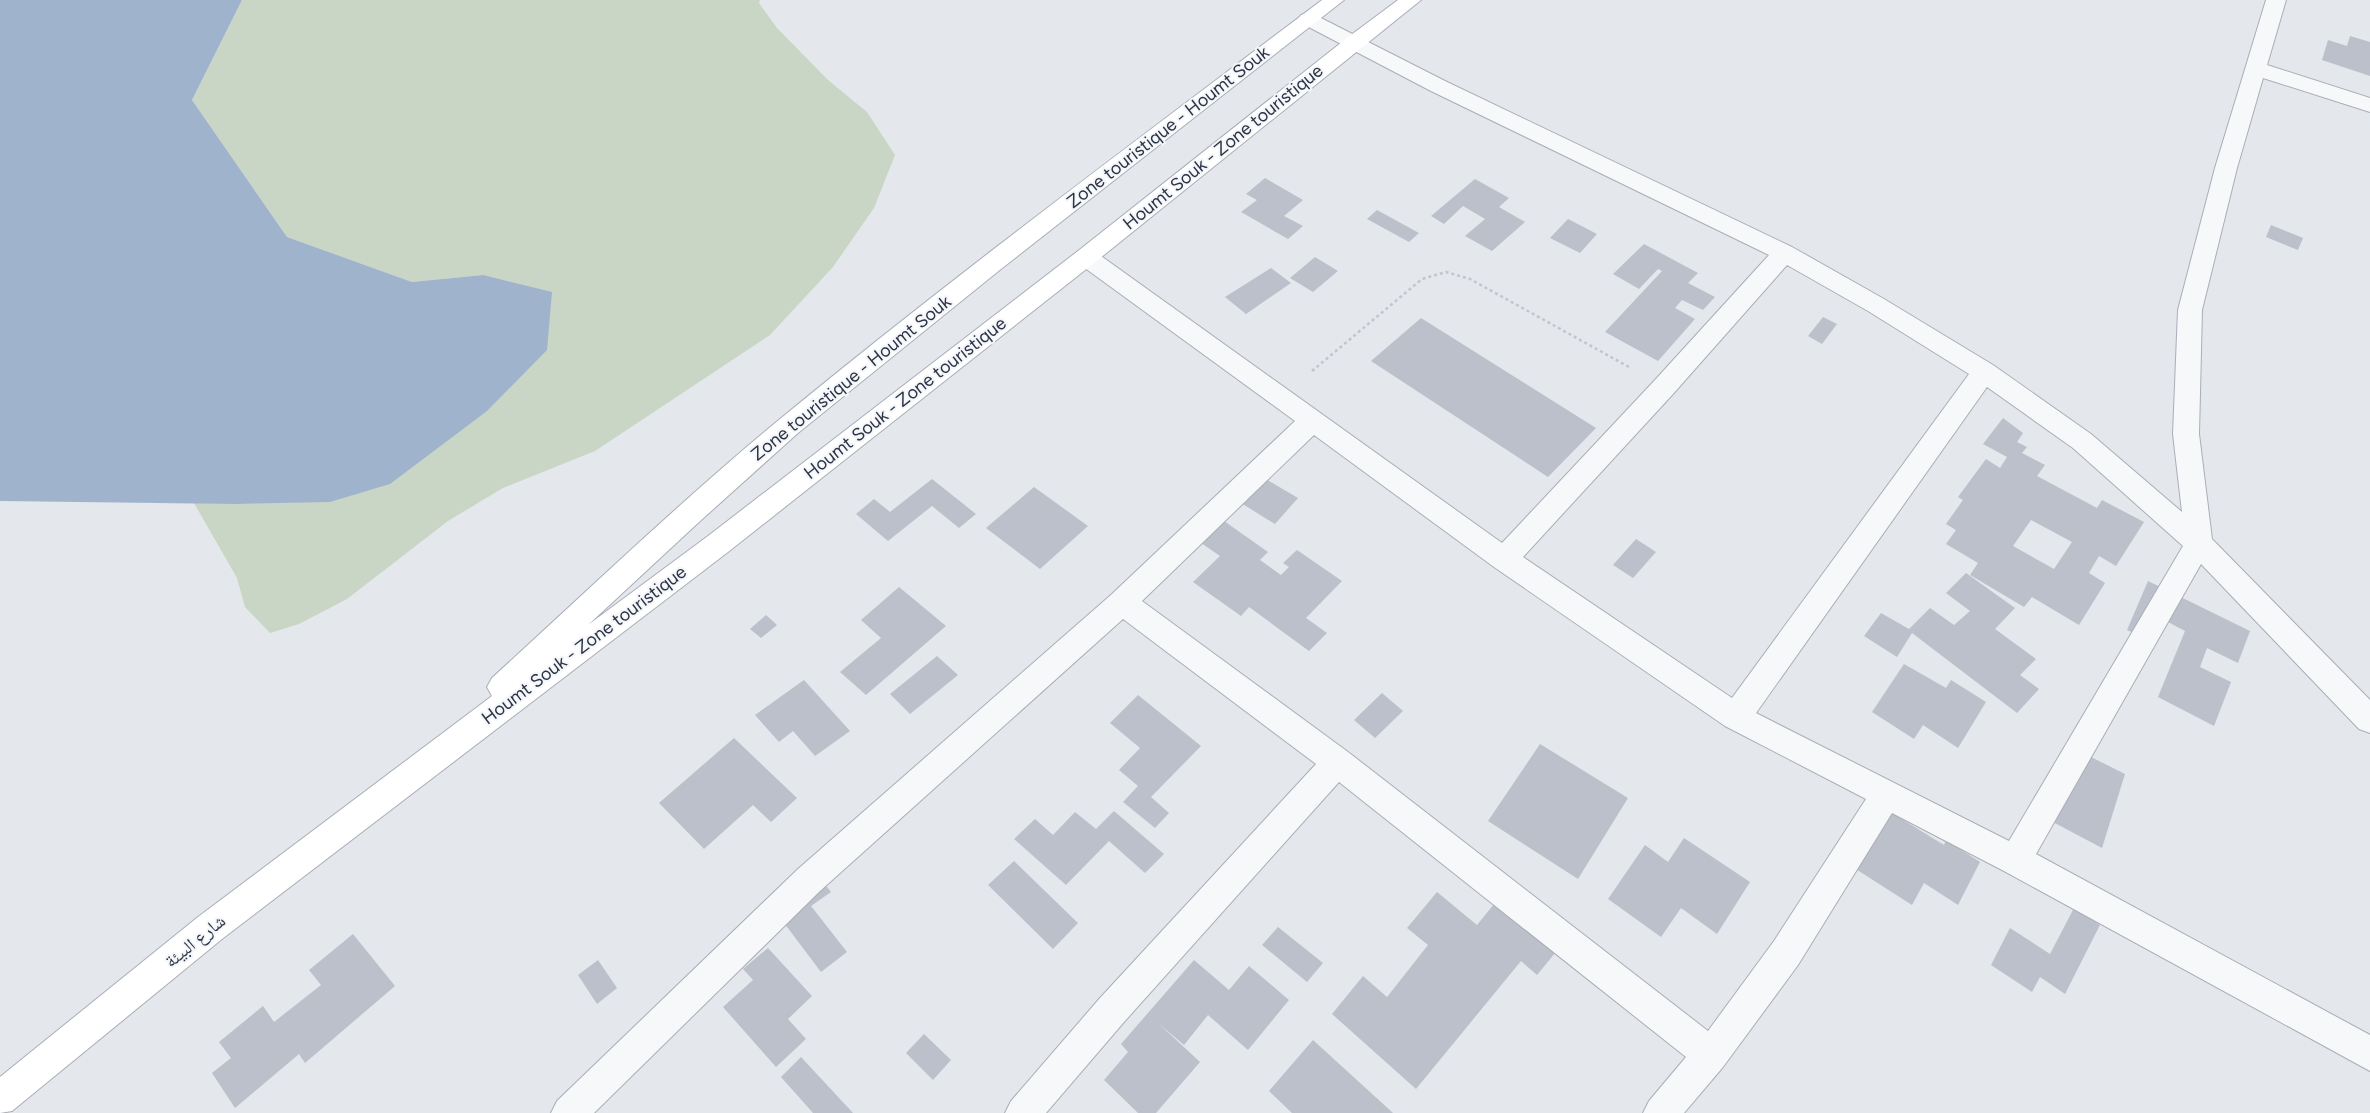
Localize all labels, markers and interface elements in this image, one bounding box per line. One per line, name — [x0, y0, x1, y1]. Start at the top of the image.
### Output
street label: Zone touristique - Houmt Souk — [1062, 41, 1274, 213]
street label: Houmt Souk - Zone touristique — [1119, 59, 1327, 234]
street label: Zone touristique - Houmt Souk — [747, 290, 956, 465]
street label: Houmt Souk - Zone touristique — [799, 312, 1011, 484]
street label: Houmt Souk - Zone touristique — [477, 561, 691, 729]
street label: شارع البيئة — [160, 910, 230, 972]

